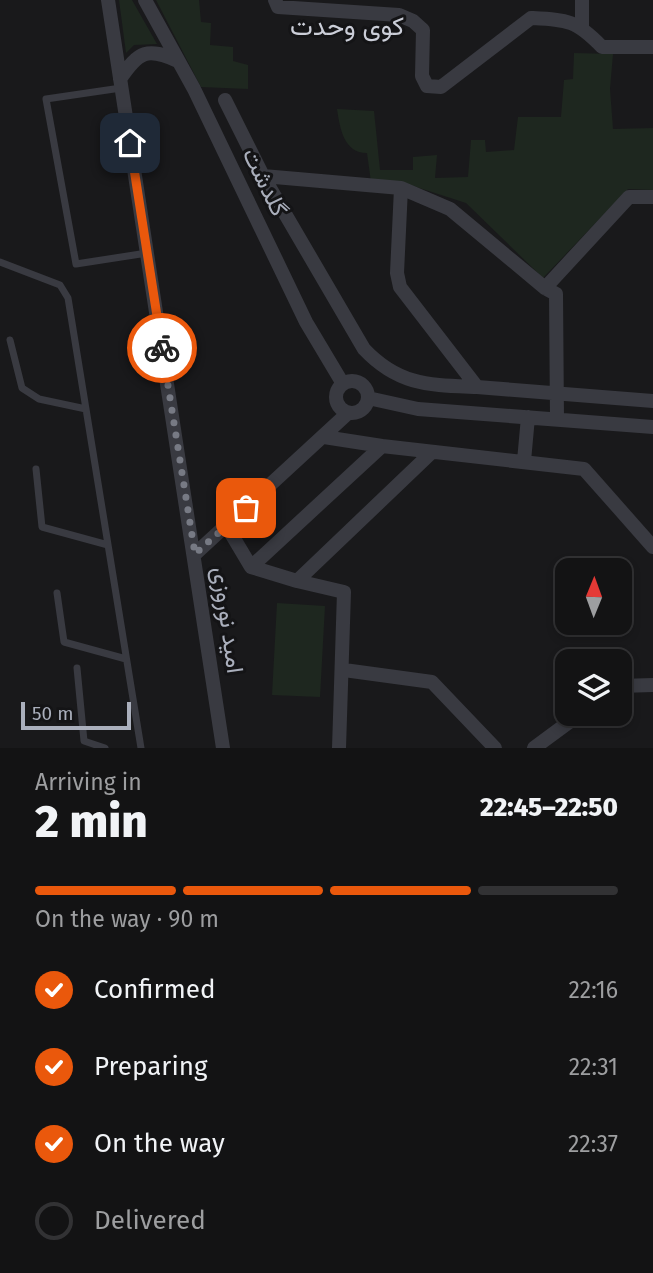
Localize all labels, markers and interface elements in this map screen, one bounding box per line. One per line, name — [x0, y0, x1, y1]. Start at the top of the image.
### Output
district label: کوی وحدت — [290, 11, 404, 42]
pin — [100, 113, 160, 173]
icon: home — [111, 124, 149, 162]
street label: گلدشت — [237, 143, 293, 221]
courier — [127, 313, 197, 383]
icon: bike — [143, 329, 181, 367]
pin — [216, 478, 276, 538]
icon: bag — [227, 489, 265, 527]
north arrow — [555, 558, 632, 635]
map controls — [555, 558, 632, 726]
street label: امید نوروزی — [206, 565, 249, 675]
button: layers — [555, 649, 632, 726]
scale bar — [21, 699, 131, 731]
text: 50 m — [32, 702, 73, 725]
text: Arriving in — [35, 768, 142, 796]
text: 22:45–22:50 — [480, 792, 618, 823]
text: 2 min — [35, 794, 148, 849]
text: On the way · 90 m — [35, 905, 219, 933]
icon: check — [35, 971, 73, 1009]
text: Confirmed — [94, 974, 215, 1005]
text: 22:16 — [568, 976, 618, 1004]
icon: check — [35, 1048, 73, 1086]
text: Preparing — [94, 1051, 207, 1082]
text: 22:31 — [569, 1053, 618, 1081]
icon: check — [35, 1125, 73, 1163]
text: On the way — [94, 1128, 225, 1159]
text: 22:37 — [568, 1130, 618, 1158]
text: Delivered — [94, 1205, 206, 1236]

